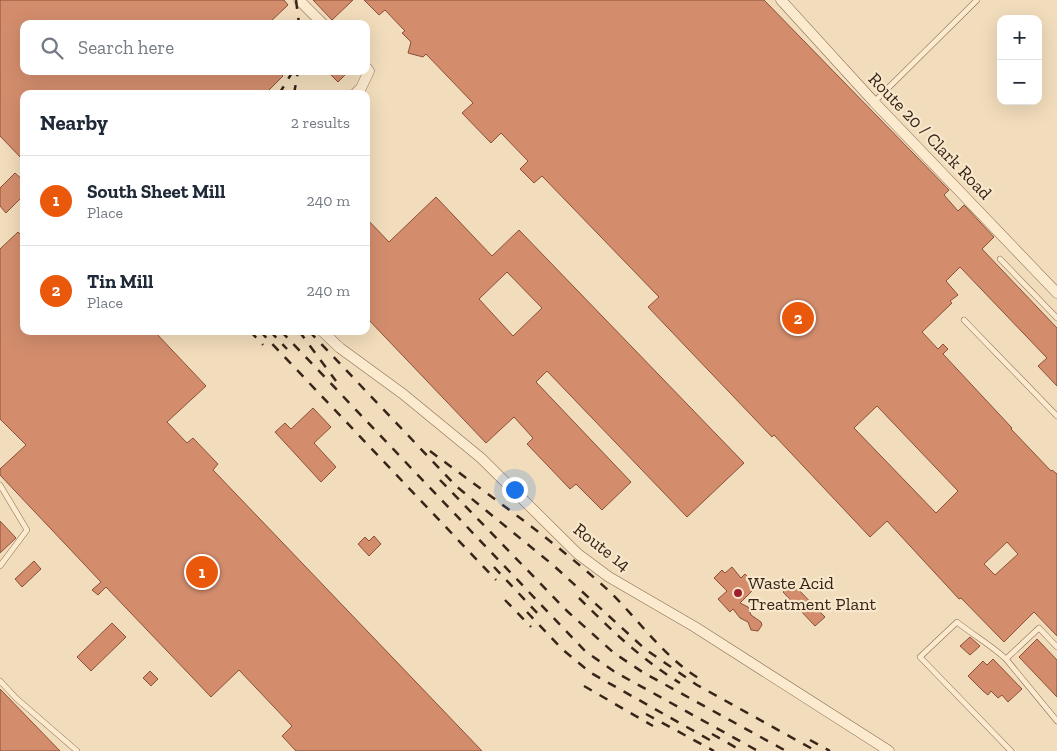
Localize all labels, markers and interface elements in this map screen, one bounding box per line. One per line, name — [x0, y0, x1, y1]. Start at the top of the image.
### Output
map controls — [997, 15, 1042, 105]
button: + — [997, 15, 1042, 60]
search box — [20, 20, 370, 75]
icon: search — [38, 34, 66, 62]
text: Search here — [78, 36, 174, 59]
button: − — [997, 60, 1042, 105]
street label: Route 20 / Clark Road — [864, 68, 996, 204]
text: Nearby — [40, 110, 108, 135]
text: 2 results — [291, 113, 350, 132]
text: South Sheet Mill — [87, 180, 225, 203]
text: 1 — [53, 191, 59, 210]
text: 240 m — [306, 191, 350, 210]
text: Place — [87, 203, 123, 222]
text: Tin Mill — [87, 270, 153, 293]
text: 2 — [52, 281, 60, 300]
text: 240 m — [306, 281, 350, 300]
text: Place — [87, 293, 123, 312]
pin: 2 — [782, 299, 814, 337]
your location — [502, 477, 528, 503]
street label: Route 14 — [569, 518, 635, 576]
pin: 1 — [186, 553, 218, 591]
place label: Waste Acid Treatment Plant — [748, 572, 876, 615]
marker: Waste Acid Treatment Plant — [732, 587, 744, 599]

